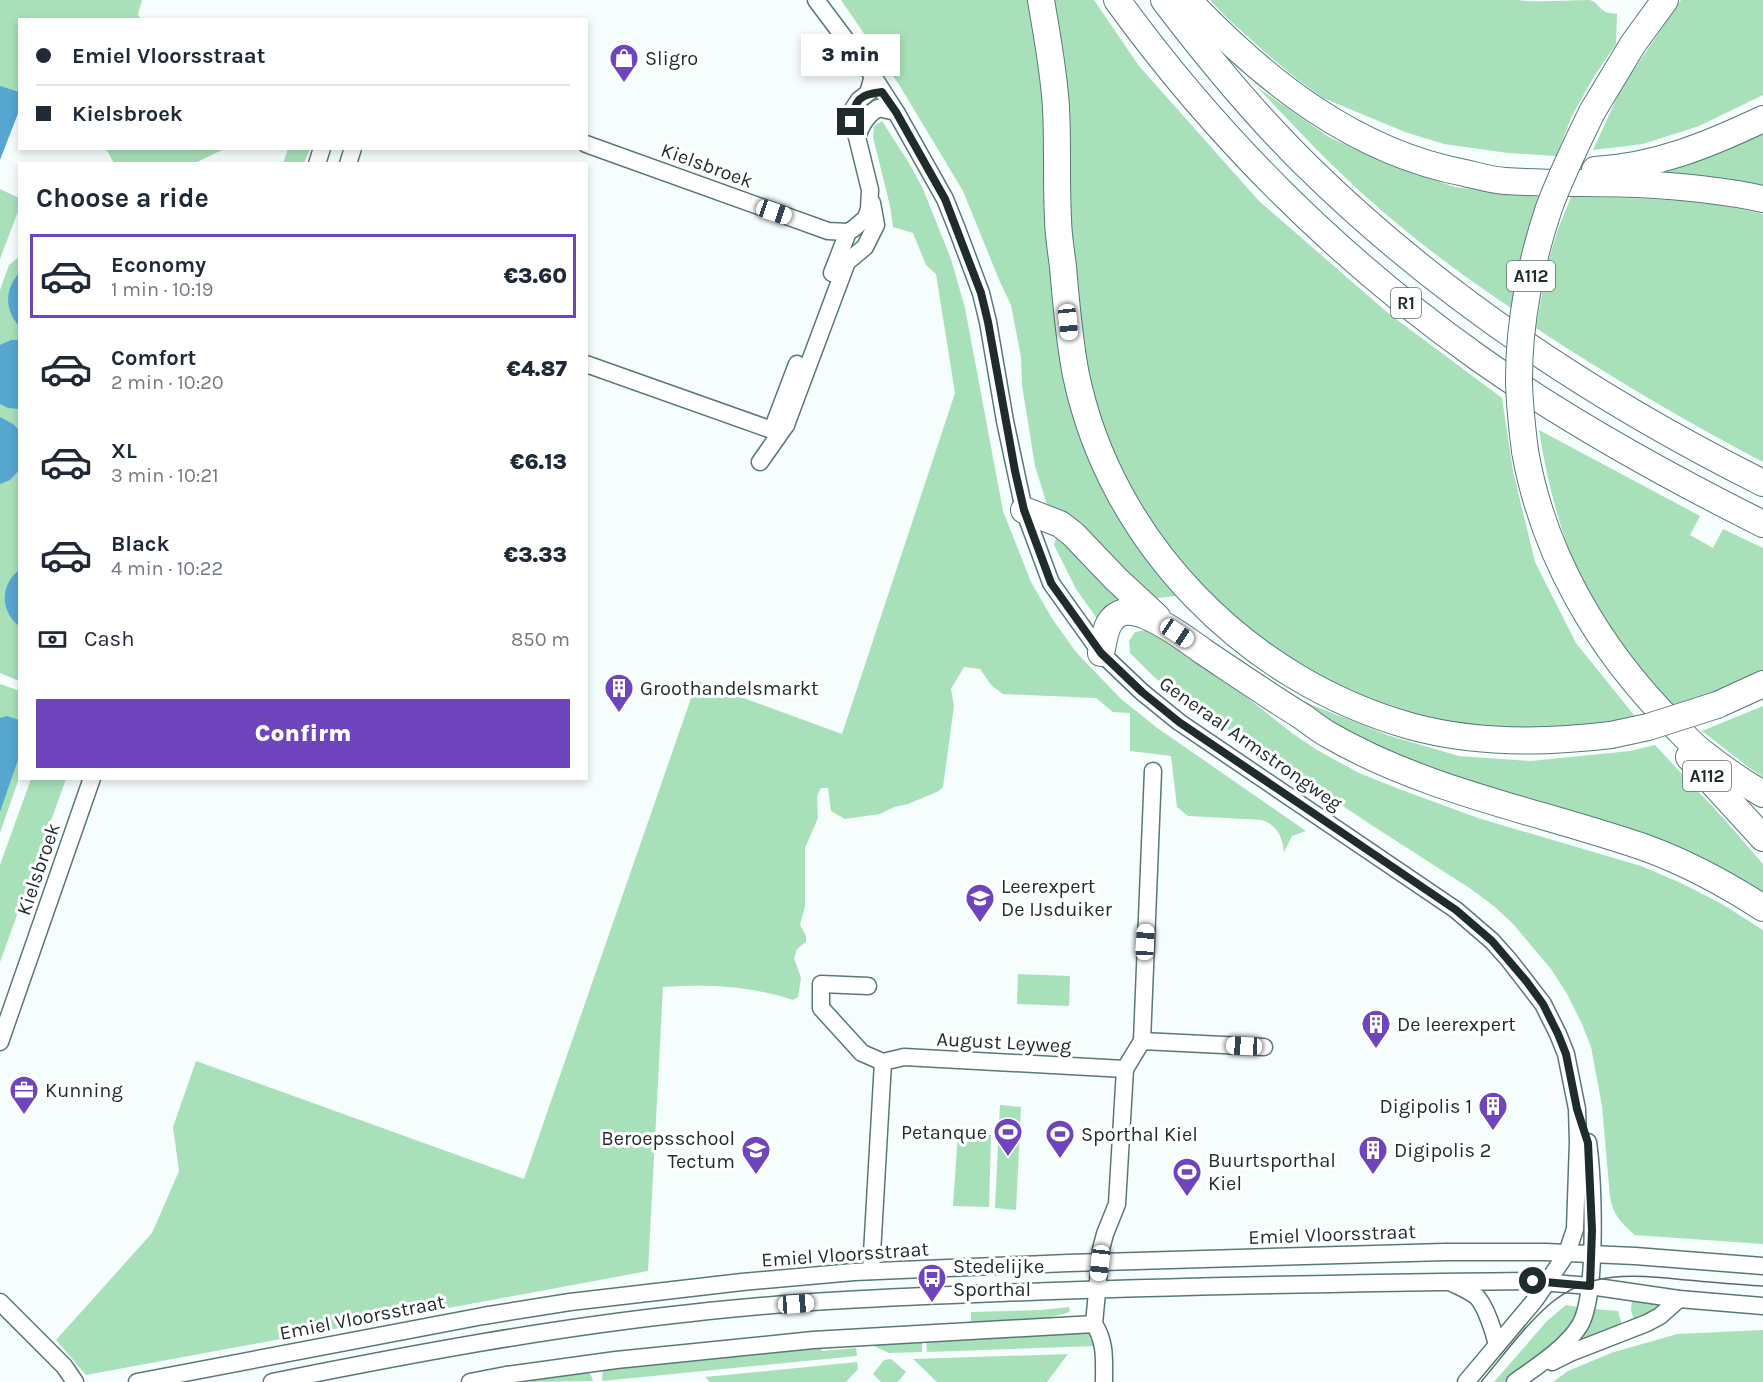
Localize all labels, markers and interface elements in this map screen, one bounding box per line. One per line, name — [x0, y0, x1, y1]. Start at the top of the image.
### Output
callout: 3 min — [802, 35, 900, 77]
shop icon: Sligro — [608, 42, 640, 84]
text: Emiel Vloorsstraat — [72, 43, 265, 69]
text: 3 min — [822, 43, 879, 66]
place label: Sligro — [645, 47, 698, 70]
text: Kielsbroek — [72, 101, 183, 127]
route end — [837, 108, 864, 135]
street label: Kielsbroek — [658, 138, 756, 193]
text: Choose a ride — [36, 182, 209, 214]
car — [754, 198, 794, 226]
icon: car — [39, 249, 93, 303]
text: Economy — [111, 252, 206, 278]
road number: A112 — [1507, 261, 1555, 291]
text: €3.60 — [504, 263, 567, 289]
text: 1 min · 10:19 — [111, 278, 213, 301]
road number: R1 — [1391, 288, 1421, 318]
car — [1057, 303, 1079, 341]
icon: car — [39, 342, 93, 396]
text: Comfort — [111, 345, 196, 371]
text: €4.87 — [507, 356, 567, 382]
text: 2 min · 10:20 — [111, 371, 224, 394]
icon: car — [39, 435, 93, 489]
text: XL — [111, 438, 137, 464]
text: €6.13 — [510, 449, 567, 475]
text: 3 min · 10:21 — [111, 464, 219, 487]
icon: car — [39, 528, 93, 582]
text: Black — [111, 531, 170, 557]
text: €3.33 — [504, 542, 567, 568]
text: 4 min · 10:22 — [111, 557, 223, 580]
car — [1157, 615, 1197, 651]
icon: cash — [36, 623, 69, 656]
text: Cash — [84, 626, 134, 652]
text: 850 m — [511, 628, 570, 651]
street label: Generaal Armstrongweg — [1155, 671, 1347, 815]
building icon: Groothandelsmarkt — [603, 672, 635, 714]
place label: Groothandelsmarkt — [640, 677, 819, 700]
button: Confirm — [36, 699, 570, 768]
road number: A112 — [1683, 761, 1731, 791]
street label: Kielsbroek — [12, 820, 65, 918]
place label: Leerexpert De IJsduiker — [1001, 875, 1113, 921]
school or university icon: Leerexpert De IJsduiker — [964, 882, 996, 924]
car — [1135, 924, 1155, 960]
building icon: De leerexpert — [1360, 1008, 1392, 1050]
place label: De leerexpert — [1397, 1013, 1516, 1036]
street label: August Leyweg — [936, 1027, 1072, 1058]
car — [1226, 1036, 1262, 1056]
office icon: Kunning — [8, 1074, 40, 1116]
place label: Kunning — [45, 1079, 123, 1102]
building icon: Digipolis 1 — [1477, 1090, 1509, 1132]
place label: Digipolis 1 — [1380, 1095, 1472, 1118]
sports icon: Petanque — [992, 1116, 1024, 1158]
sports icon: Sporthal Kiel — [1044, 1118, 1076, 1160]
place label: Petanque — [901, 1121, 987, 1144]
place label: Sporthal Kiel — [1081, 1123, 1198, 1146]
place label: Beroepsschool Tectum — [601, 1127, 735, 1173]
school or university icon: Beroepsschool Tectum — [740, 1134, 772, 1176]
building icon: Digipolis 2 — [1357, 1134, 1389, 1176]
place label: Digipolis 2 — [1394, 1139, 1491, 1162]
place label: Buurtsporthal Kiel — [1208, 1149, 1336, 1195]
sports icon: Buurtsporthal Kiel — [1171, 1156, 1203, 1198]
street label: Emiel Vloorsstraat — [1248, 1220, 1417, 1249]
street label: Emiel Vloorsstraat — [761, 1237, 930, 1272]
car — [1089, 1244, 1111, 1282]
place label: Stedelijke Sporthal — [953, 1255, 1044, 1301]
bus stop icon: Stedelijke Sporthal — [916, 1262, 948, 1304]
route start — [1519, 1267, 1546, 1294]
street label: Emiel Vloorsstraat — [278, 1290, 447, 1345]
car — [777, 1294, 815, 1314]

